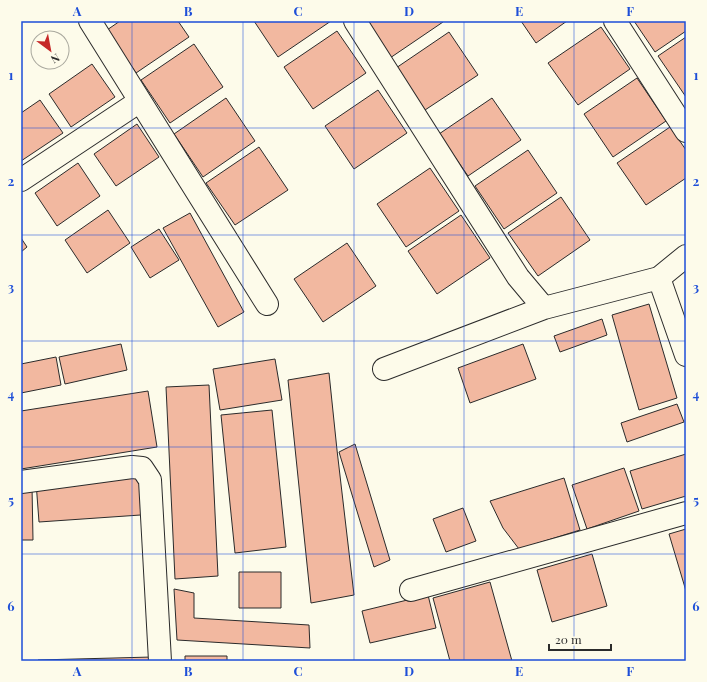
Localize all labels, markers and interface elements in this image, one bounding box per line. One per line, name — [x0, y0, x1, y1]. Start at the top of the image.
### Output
text: A — [72, 2, 82, 19]
text: B — [184, 2, 193, 19]
text: C — [293, 2, 303, 19]
text: D — [404, 2, 414, 19]
text: E — [515, 2, 523, 19]
text: F — [626, 2, 634, 19]
north arrow — [30, 30, 70, 70]
text: N — [48, 50, 63, 67]
text: 1 — [9, 66, 14, 83]
text: 1 — [694, 66, 699, 83]
text: 2 — [8, 172, 15, 189]
text: 2 — [693, 172, 700, 189]
text: 3 — [8, 278, 14, 295]
text: 3 — [693, 278, 699, 295]
text: 4 — [8, 385, 15, 402]
text: 4 — [693, 385, 700, 402]
text: 5 — [8, 491, 14, 508]
text: 5 — [693, 491, 699, 508]
text: 6 — [7, 597, 15, 614]
text: 6 — [692, 597, 700, 614]
scale bar — [549, 626, 611, 652]
text: 20 m — [555, 631, 582, 647]
text: A — [72, 662, 82, 679]
text: B — [184, 662, 193, 679]
text: C — [293, 662, 303, 679]
text: D — [404, 662, 414, 679]
text: E — [515, 662, 523, 679]
text: F — [626, 662, 634, 679]

